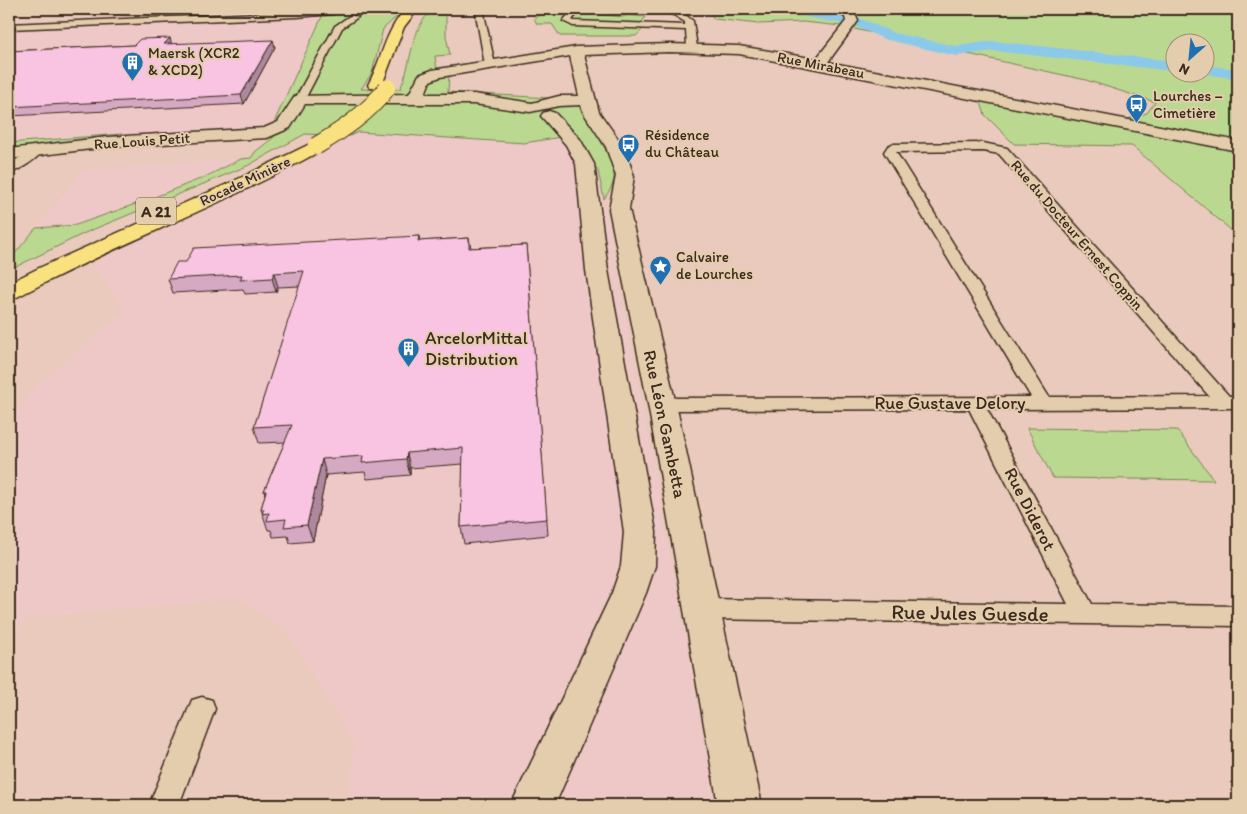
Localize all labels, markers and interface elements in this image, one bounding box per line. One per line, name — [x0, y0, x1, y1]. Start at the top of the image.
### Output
north arrow — [1164, 32, 1214, 82]
place label: Maersk (XCR2 & XCD2) — [148, 44, 240, 79]
street label: Rue Mirabeau — [776, 48, 866, 82]
building icon: Maersk (XCR2 & XCD2) — [120, 50, 144, 81]
text: N — [1176, 59, 1192, 79]
place label: Lourches – Cimetière — [1153, 87, 1223, 122]
bus stop icon: Lourches – Cimetière — [1125, 93, 1149, 124]
place label: Résidence du Château — [645, 126, 719, 161]
street label: Rue Louis Petit — [93, 129, 191, 153]
bus stop icon: Résidence du Château — [617, 132, 641, 163]
street label: Rocade Minière — [197, 152, 293, 210]
street label: Rue du Docteur Ernest Coppin — [1007, 156, 1147, 314]
road number: A 21 — [136, 198, 176, 225]
place label: Calvaire de Lourches — [676, 248, 753, 283]
place icon: Calvaire de Lourches — [648, 254, 672, 285]
place label: ArcelorMittal Distribution — [425, 327, 528, 370]
building icon: ArcelorMittal Distribution — [397, 336, 421, 367]
street label: Rue Léon Gambetta — [639, 348, 692, 501]
street label: Rue Gustave Delory — [874, 392, 1026, 414]
street label: Rue Diderot — [1000, 464, 1060, 555]
street label: Rue Jules Guesde — [891, 599, 1049, 626]

